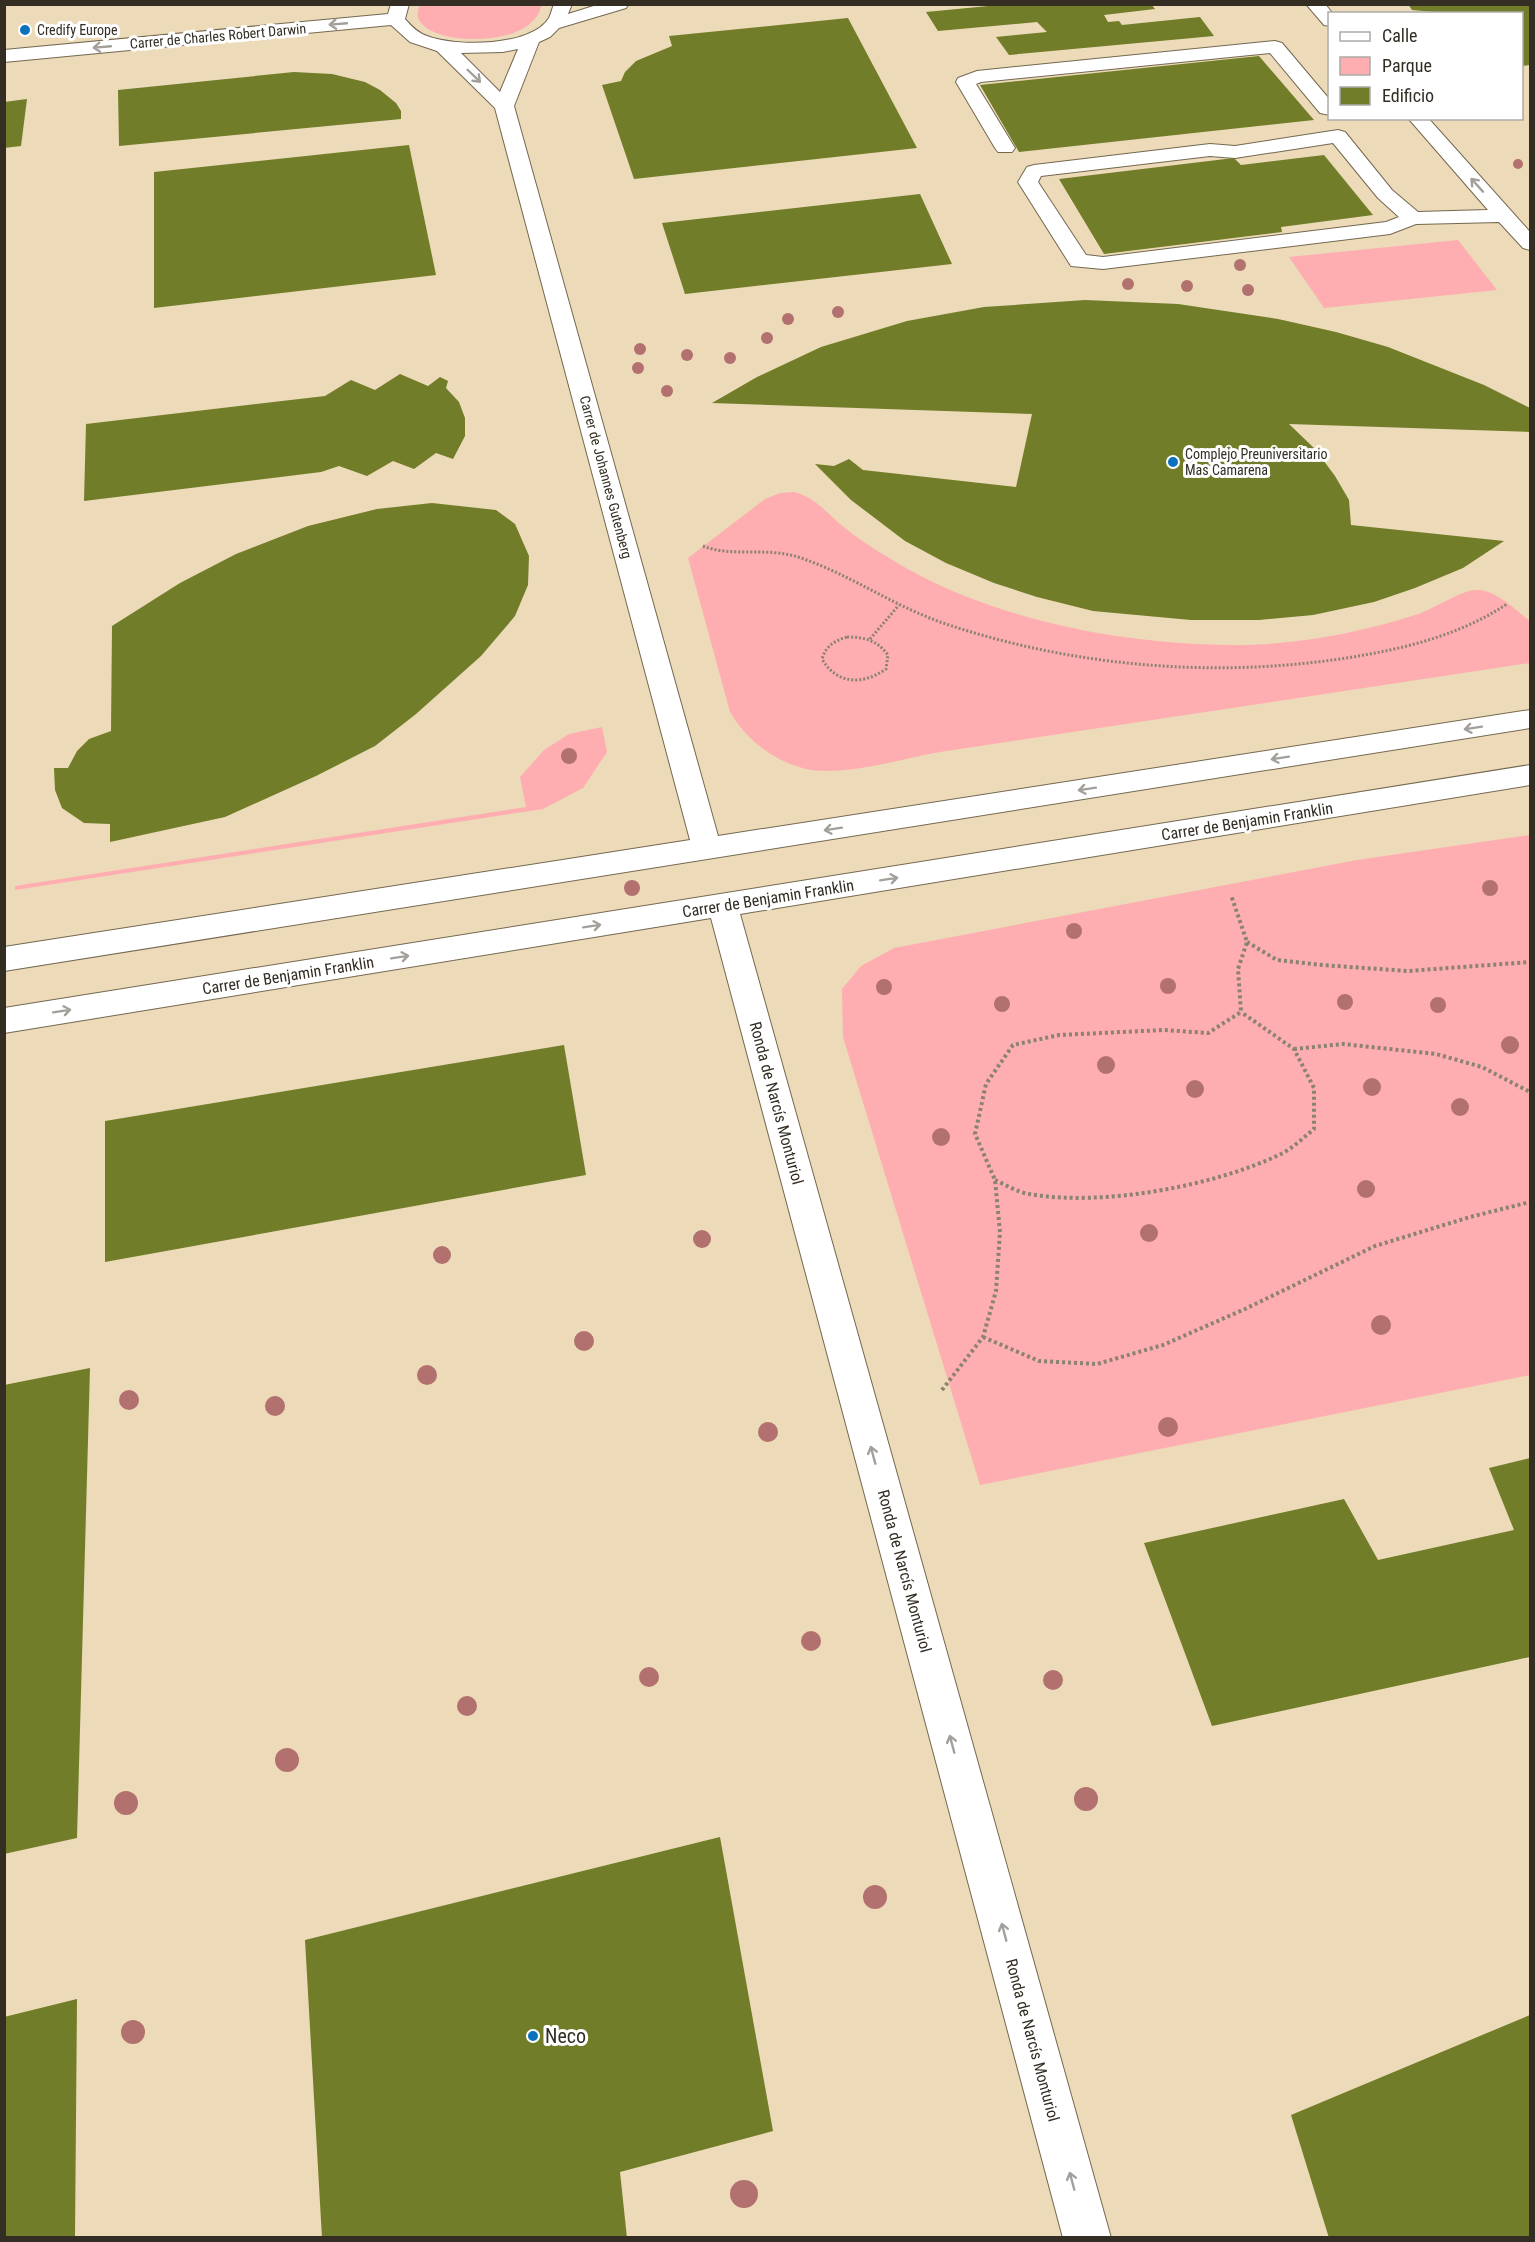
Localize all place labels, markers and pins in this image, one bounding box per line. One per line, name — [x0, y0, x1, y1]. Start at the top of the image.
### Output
place label: Credify Europe — [37, 22, 118, 38]
marker: Credify Europe — [18, 23, 32, 37]
place label: Complejo Preuniversitario Mas Camarena — [1185, 446, 1327, 478]
marker: Complejo Preuniversitario Mas Camarena — [1166, 455, 1180, 469]
place label: Neco — [545, 2024, 586, 2048]
marker: Neco — [526, 2029, 540, 2043]

